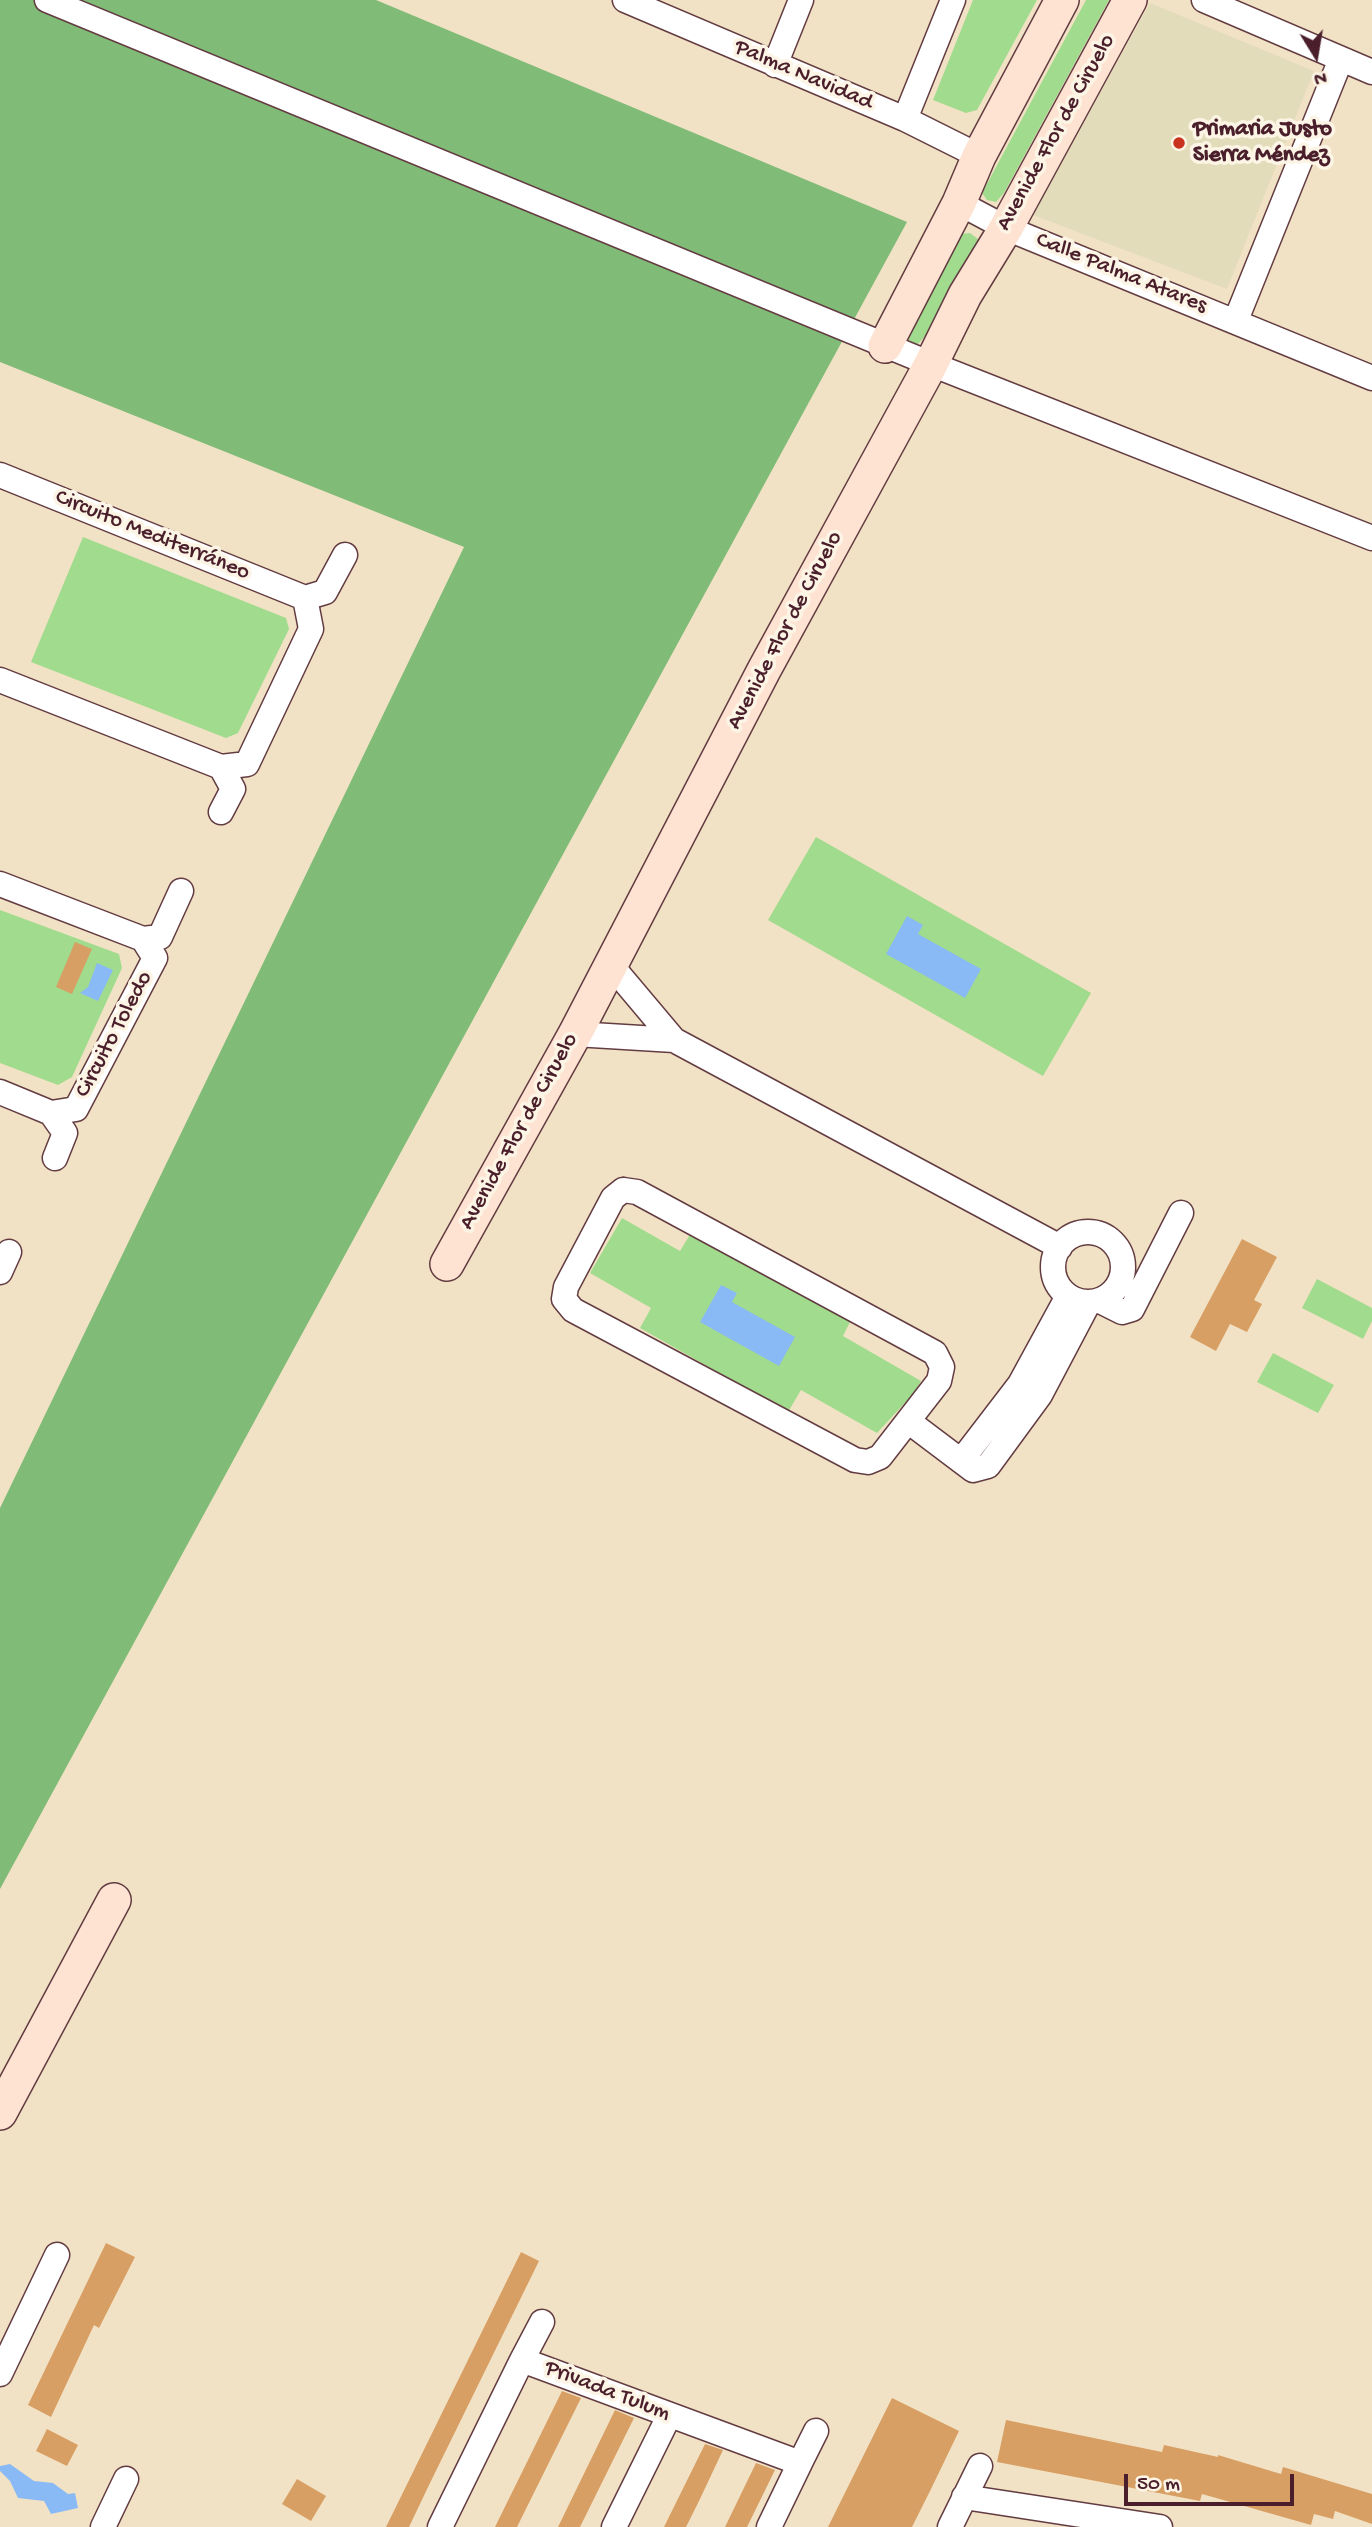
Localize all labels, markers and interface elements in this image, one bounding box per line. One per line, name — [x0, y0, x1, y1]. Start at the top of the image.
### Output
north arrow — [1281, 21, 1351, 91]
street label: Avenide Flor de Ciruelo — [991, 30, 1123, 236]
street label: Palma Navidad — [730, 34, 876, 118]
text: N — [1312, 65, 1328, 90]
place label: Primaria Justo Sierra Méndez — [1193, 116, 1332, 170]
marker: Primaria Justo Sierra Méndez — [1171, 135, 1187, 151]
street label: Calle Palma Atares — [1031, 227, 1211, 321]
street label: Circuito Mediterráneo — [51, 484, 253, 588]
street label: Avenide Flor de Ciruelo — [722, 527, 850, 735]
street label: Circuito Toledo — [70, 967, 160, 1103]
street label: Avenide Flor de Ciruelo — [454, 1029, 586, 1235]
street label: Privada Tulum — [540, 2355, 674, 2429]
scale bar — [1127, 2460, 1297, 2504]
text: 50 m — [1137, 2473, 1180, 2498]

